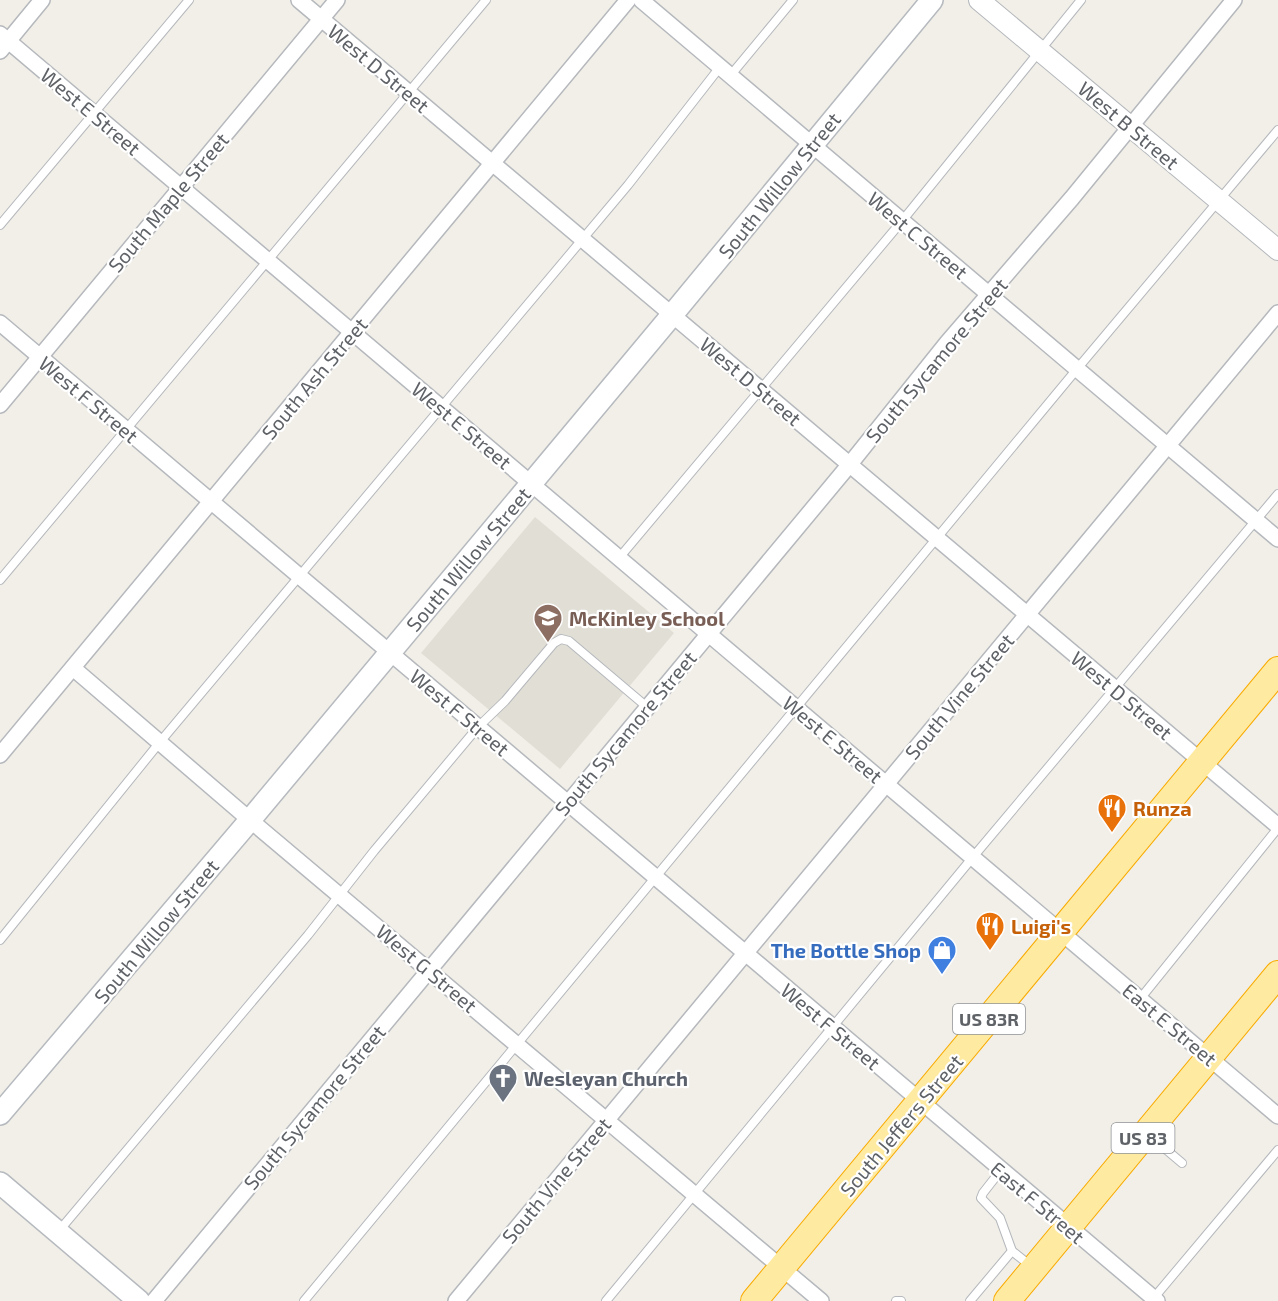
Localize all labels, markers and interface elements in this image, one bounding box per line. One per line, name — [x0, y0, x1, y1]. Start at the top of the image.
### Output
street label: West D Street — [323, 19, 435, 118]
street label: West E Street — [36, 62, 146, 160]
street label: West B Street — [1074, 76, 1185, 174]
street label: South Willow Street — [713, 107, 845, 263]
street label: South Maple Street — [103, 127, 234, 277]
street label: West C Street — [863, 186, 973, 284]
street label: South Sycamore Street — [860, 273, 1012, 447]
street label: South Ash Street — [256, 312, 372, 444]
street label: West D Street — [695, 332, 807, 431]
street label: West F Street — [35, 351, 144, 448]
street label: West E Street — [407, 376, 517, 474]
street label: South Willow Street — [401, 482, 535, 636]
school or university icon: McKinley School — [532, 602, 564, 644]
place label: McKinley School — [569, 606, 725, 631]
street label: South Vine Street — [899, 628, 1019, 764]
street label: South Sycamore Street — [549, 646, 701, 820]
street label: West D Street — [1066, 646, 1178, 745]
street label: West F Street — [406, 664, 515, 761]
street label: West E Street — [778, 690, 888, 788]
restaurant icon: Runza — [1096, 792, 1128, 834]
place label: Runza — [1133, 796, 1192, 820]
street label: South Willow Street — [89, 854, 223, 1008]
restaurant icon: Luigi's — [974, 910, 1006, 952]
place label: Luigi's — [1011, 914, 1071, 938]
street label: West G Street — [372, 919, 483, 1017]
shop icon: The Bottle Shop — [926, 934, 958, 976]
place label: The Bottle Shop — [771, 938, 921, 962]
street label: West F Street — [777, 978, 886, 1075]
street label: East E Street — [1118, 978, 1222, 1071]
road number: US 83R — [953, 1004, 1025, 1034]
street label: South Sycamore Street — [238, 1020, 390, 1194]
street label: South Jeffers Street — [835, 1049, 968, 1201]
church icon: Wesleyan Church — [487, 1062, 519, 1104]
place label: Wesleyan Church — [524, 1066, 688, 1091]
street label: South Vine Street — [496, 1112, 616, 1248]
road number: US 83 — [1112, 1123, 1174, 1153]
street label: East F Street — [986, 1156, 1090, 1248]

